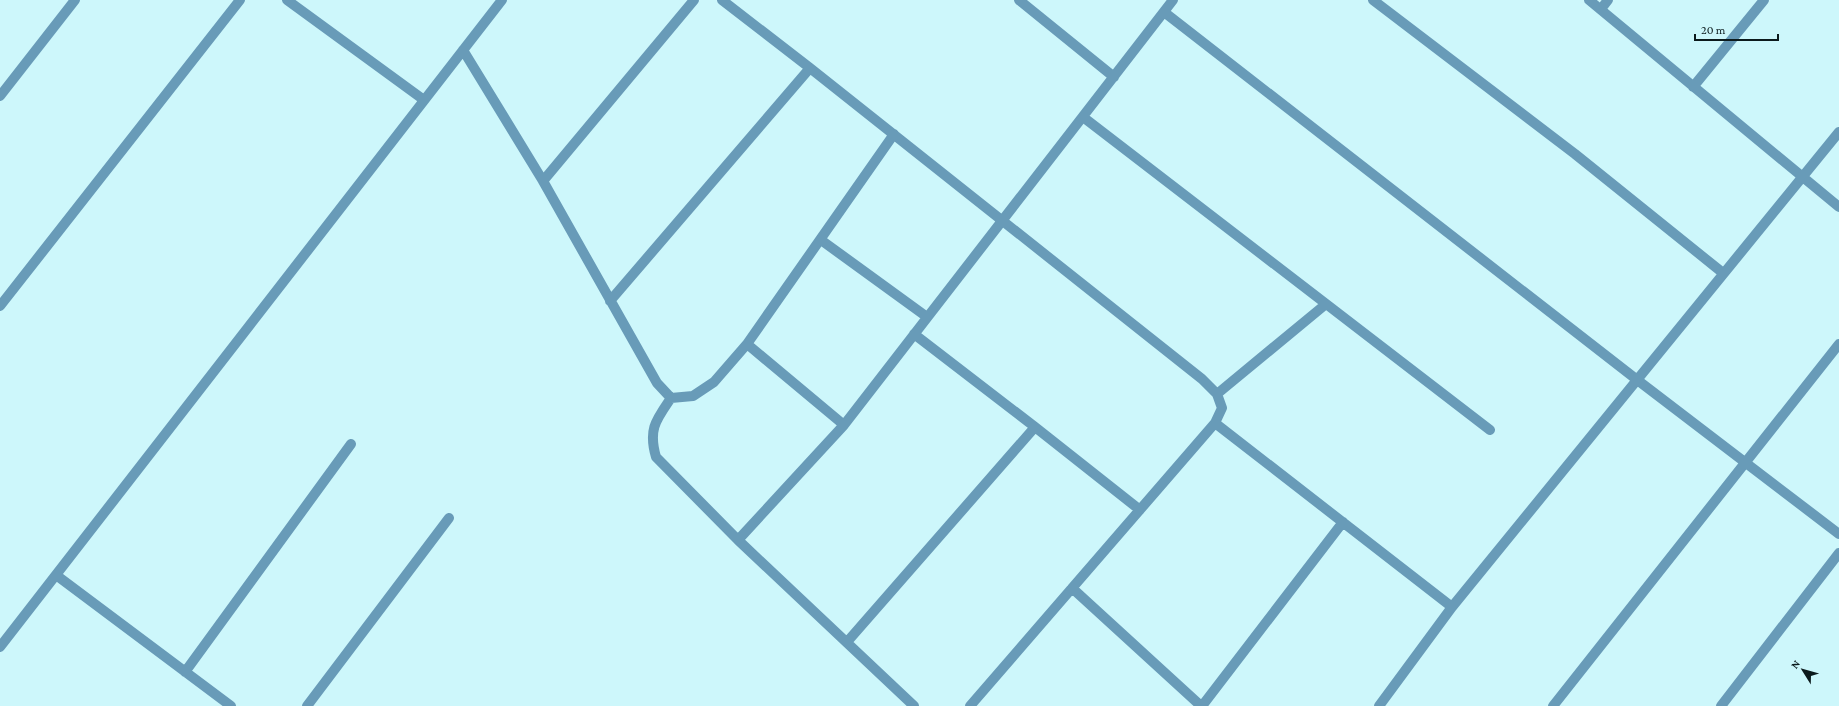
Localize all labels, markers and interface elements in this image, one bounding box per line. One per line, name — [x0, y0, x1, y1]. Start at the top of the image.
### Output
scale bar — [1695, 16, 1778, 42]
text: 20 m — [1701, 23, 1726, 37]
north arrow — [1783, 650, 1823, 690]
text: N — [1788, 657, 1802, 671]

